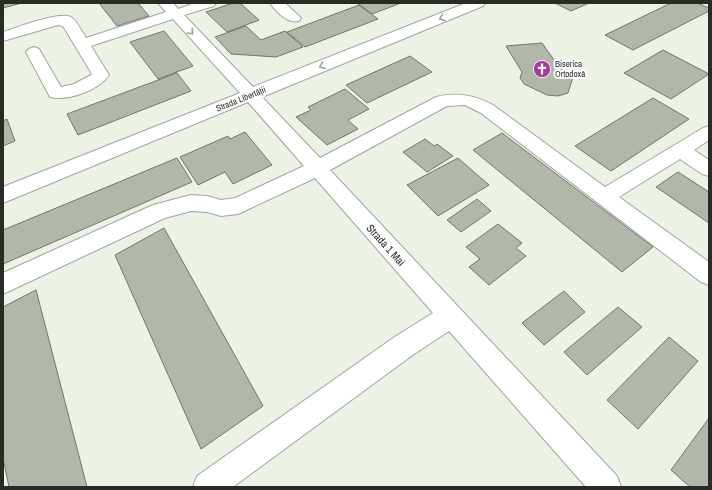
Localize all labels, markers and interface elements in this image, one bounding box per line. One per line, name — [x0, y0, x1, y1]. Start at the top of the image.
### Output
one-way arrow — [439, 13, 446, 21]
one-way arrow — [187, 27, 194, 35]
place label: Biserica Ortodoxă — [555, 58, 585, 80]
church icon: Biserica Ortodoxă — [532, 59, 552, 79]
one-way arrow — [318, 62, 325, 70]
street label: Strada Libertății — [214, 84, 268, 114]
street label: Strada 1 Mai — [364, 221, 408, 269]

